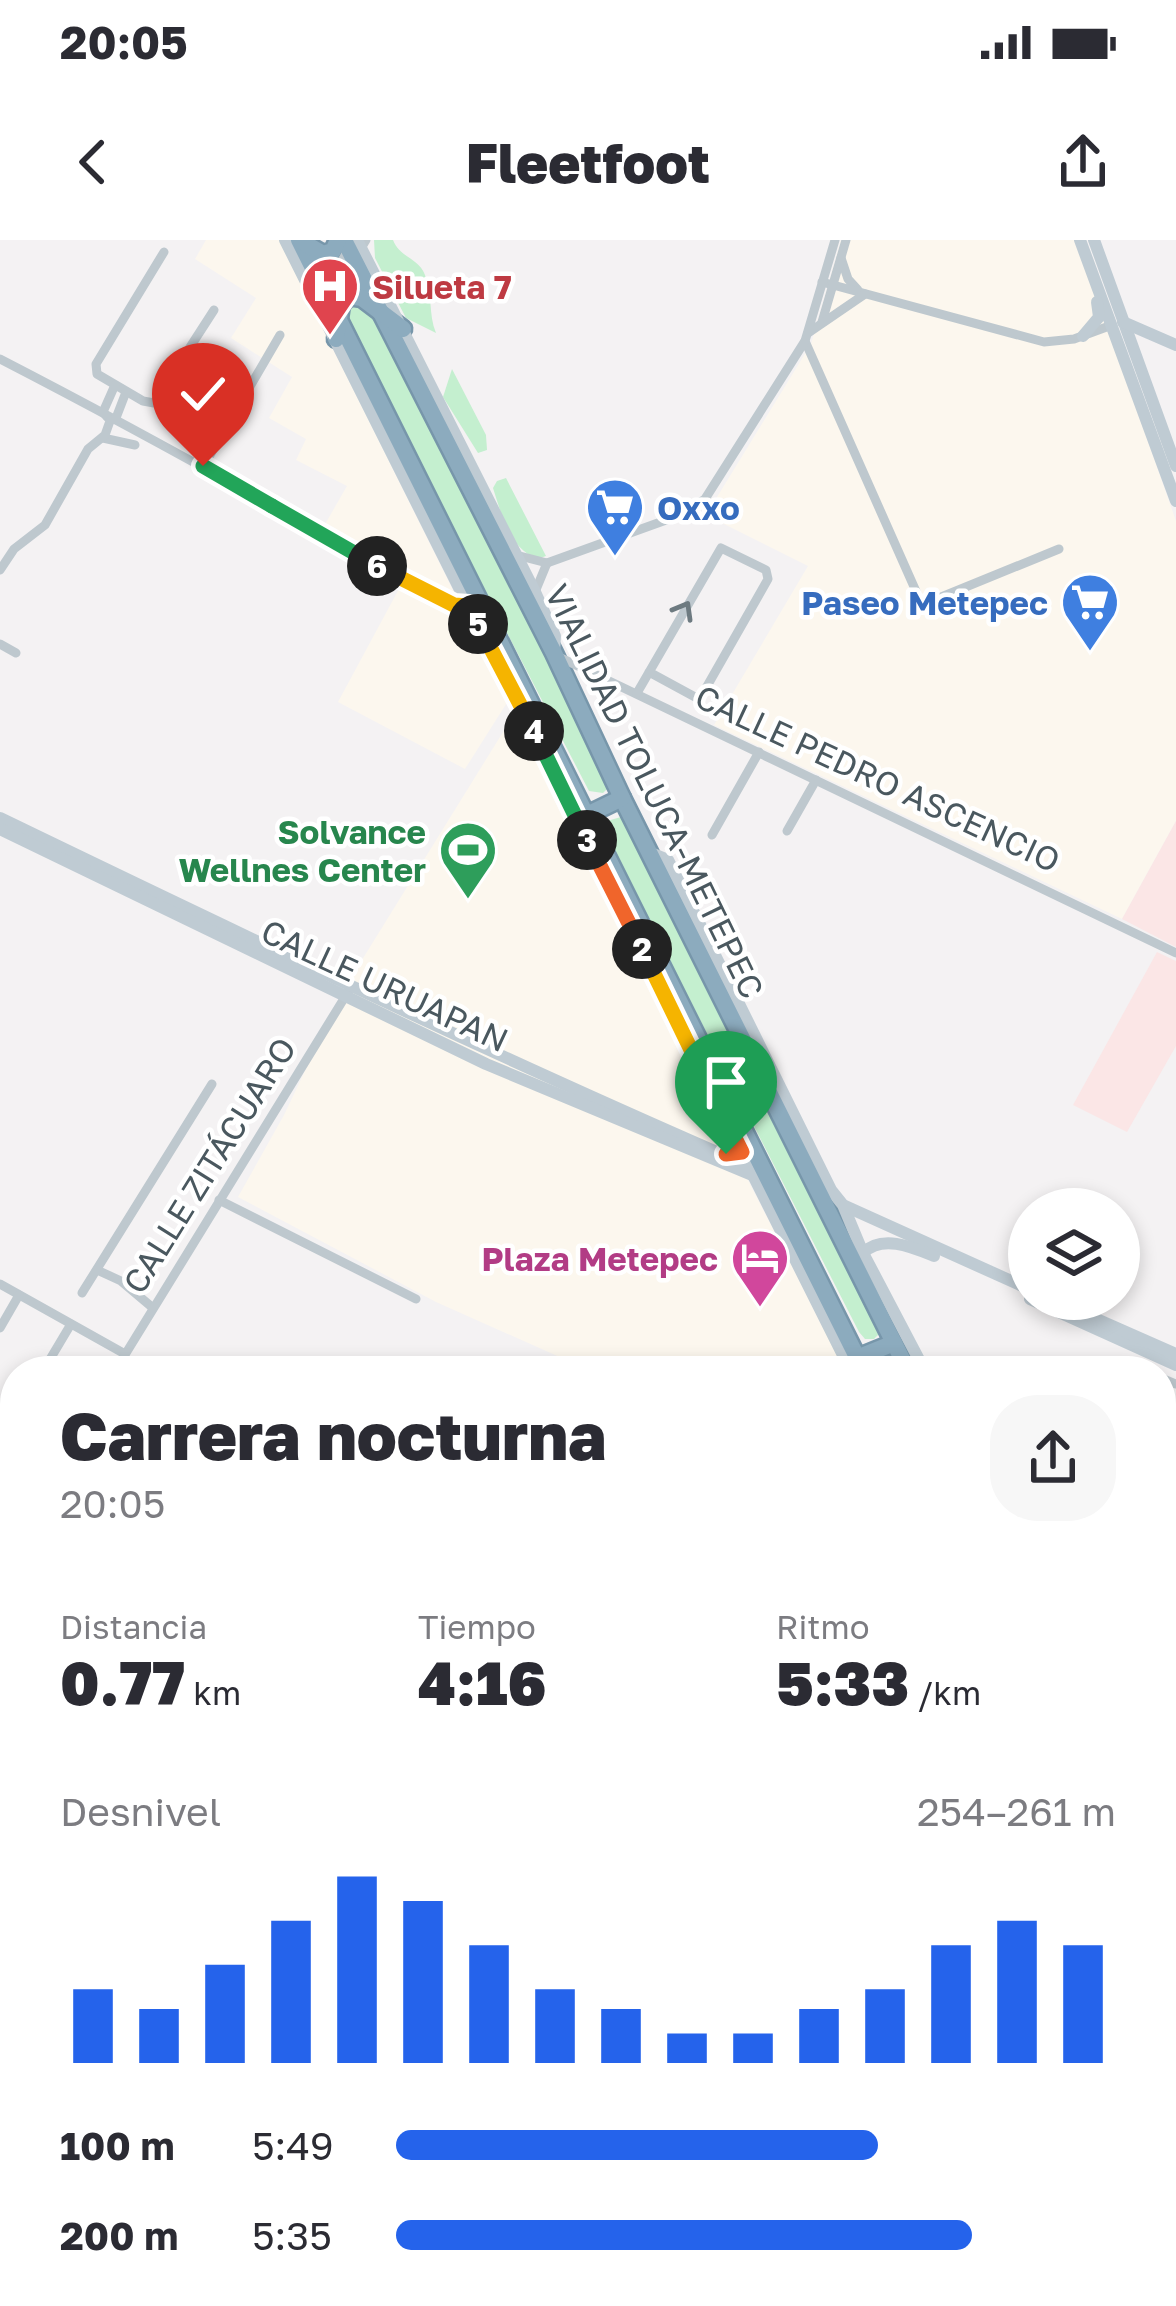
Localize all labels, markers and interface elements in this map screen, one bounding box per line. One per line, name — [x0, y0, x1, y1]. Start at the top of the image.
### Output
text: 20:05 — [60, 15, 188, 69]
icon: back — [60, 129, 126, 195]
icon: share — [1050, 129, 1116, 195]
text: Fleetfoot — [466, 130, 710, 195]
hospital icon: Silueta 7 — [299, 255, 361, 337]
place label: Silueta 7 — [372, 267, 512, 306]
pin — [152, 343, 254, 466]
icon: check — [170, 361, 236, 427]
supermarket icon: Oxxo — [584, 476, 646, 558]
place label: Oxxo — [657, 488, 740, 527]
pin: 6 — [347, 536, 407, 596]
text: 6 — [367, 546, 387, 585]
supermarket icon: Paseo Metepec — [1059, 571, 1121, 653]
street label: VIALIDAD TOLUCA-METEPEC — [538, 578, 772, 1004]
place label: Paseo Metepec — [801, 583, 1048, 622]
pin: 5 — [448, 594, 508, 654]
one-way arrow — [670, 601, 693, 622]
text: 5 — [468, 604, 488, 643]
street label: CALLE PEDRO ASCENCIO — [690, 676, 1066, 880]
pin: 4 — [504, 701, 564, 761]
text: 4 — [524, 711, 544, 750]
pin: 3 — [557, 810, 617, 870]
place label: Solvance Wellnes Center — [179, 812, 426, 889]
sports icon: Solvance Wellnes Center — [437, 819, 499, 901]
text: 3 — [577, 820, 597, 859]
street label: CALLE URUAPAN — [256, 911, 514, 1059]
pin: 2 — [612, 919, 672, 979]
text: 2 — [632, 929, 652, 968]
street label: CALLE ZITÁCUARO — [115, 1030, 303, 1300]
pin — [675, 1031, 777, 1154]
icon: arrive — [693, 1049, 759, 1115]
map controls — [1008, 1188, 1140, 1320]
button: layers — [1008, 1188, 1140, 1320]
hotel icon: Plaza Metepec — [729, 1227, 791, 1309]
place label: Plaza Metepec — [481, 1239, 718, 1278]
text: Carrera nocturna — [60, 1395, 606, 1475]
button: share — [990, 1395, 1116, 1521]
text: 20:05 — [60, 1480, 165, 1527]
text: Distancia — [60, 1607, 207, 1646]
text: Tiempo — [418, 1607, 536, 1646]
text: Ritmo — [776, 1607, 870, 1646]
text: 0.77 — [60, 1646, 185, 1718]
text: 4:16 — [418, 1646, 547, 1718]
text: 5:33 — [776, 1646, 909, 1718]
text: km — [185, 1673, 241, 1712]
text: /km — [909, 1673, 981, 1712]
text: Desnivel — [60, 1788, 221, 1835]
text: 254–261 m — [917, 1788, 1116, 1835]
text: 100 m — [60, 2122, 175, 2169]
text: 5:49 — [252, 2122, 334, 2169]
text: 200 m — [60, 2212, 178, 2259]
text: 5:35 — [252, 2212, 332, 2259]

